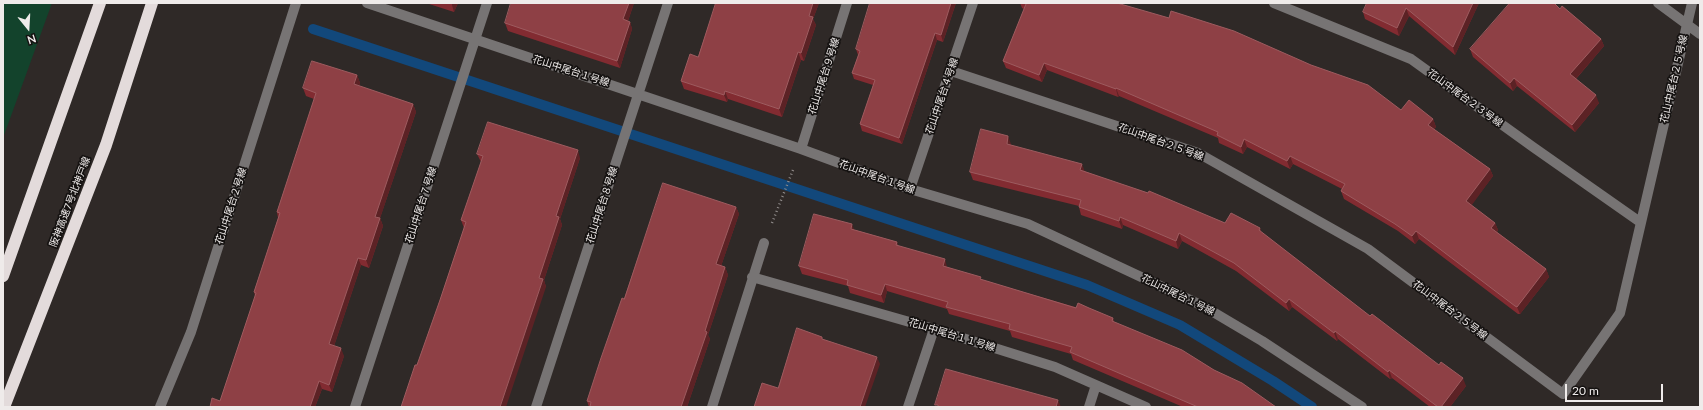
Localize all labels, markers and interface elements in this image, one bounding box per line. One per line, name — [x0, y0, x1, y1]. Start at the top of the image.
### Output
north arrow — [8, 8, 48, 48]
text: N — [26, 32, 38, 47]
street label: 花山中尾台２５号線 — [1658, 34, 1690, 124]
street label: 花山中尾台９号線 — [806, 36, 842, 116]
street label: 花山中尾台１号線 — [531, 53, 611, 89]
street label: 花山中尾台４号線 — [923, 56, 961, 136]
street label: 花山中尾台２３号線 — [1425, 67, 1505, 129]
street label: 花山中尾台２５号線 — [1117, 121, 1205, 163]
street label: 阪神高速7号北神戸線 — [47, 155, 93, 249]
street label: 花山中尾台１号線 — [837, 158, 917, 196]
street label: 花山中尾台７号線 — [403, 165, 439, 245]
street label: 花山中尾台８号線 — [584, 165, 620, 245]
street label: 花山中尾台２号線 — [213, 166, 249, 246]
street label: 花山中尾台１号線 — [1139, 272, 1217, 318]
street label: 花山中尾台２５号線 — [1410, 278, 1490, 342]
street label: 花山中尾台１１号線 — [907, 316, 997, 354]
scale bar — [1567, 376, 1665, 402]
text: 20 m — [1572, 383, 1599, 398]

